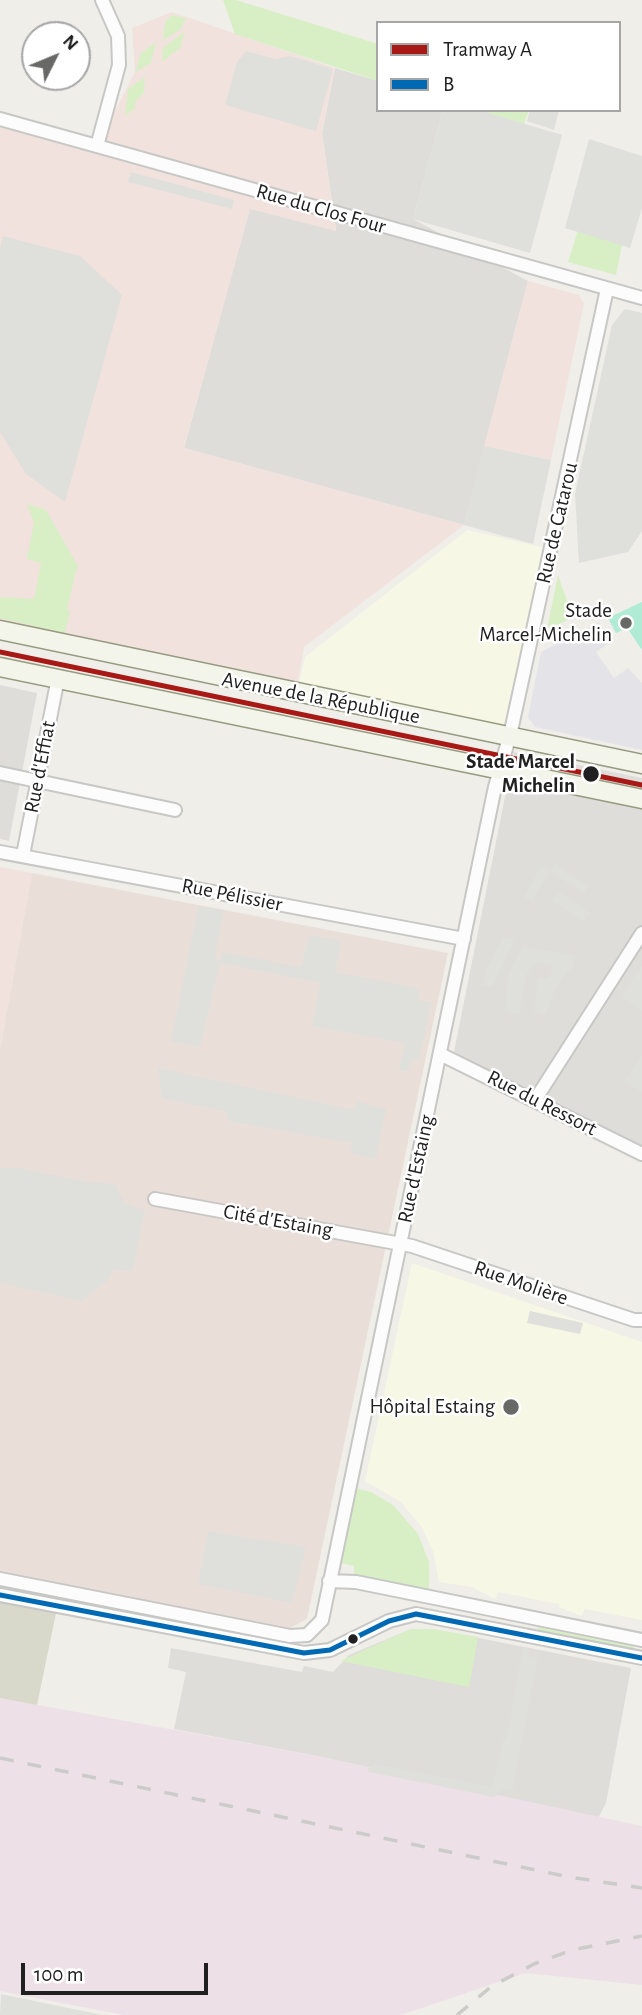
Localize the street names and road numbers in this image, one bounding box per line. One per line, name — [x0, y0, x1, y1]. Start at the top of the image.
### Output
street label: Rue du Clos Four — [253, 178, 389, 240]
street label: Rue de Catarou — [531, 460, 583, 586]
street label: Avenue de la République — [220, 666, 422, 730]
street label: Rue d'Effiat — [19, 719, 61, 815]
street label: Rue Pélissier — [179, 873, 285, 917]
street label: Rue du Ressort — [483, 1065, 601, 1141]
street label: Rue d'Estaing — [392, 1113, 440, 1225]
street label: Cité d'Estaing — [221, 1199, 335, 1243]
street label: Rue Molière — [471, 1255, 571, 1311]

